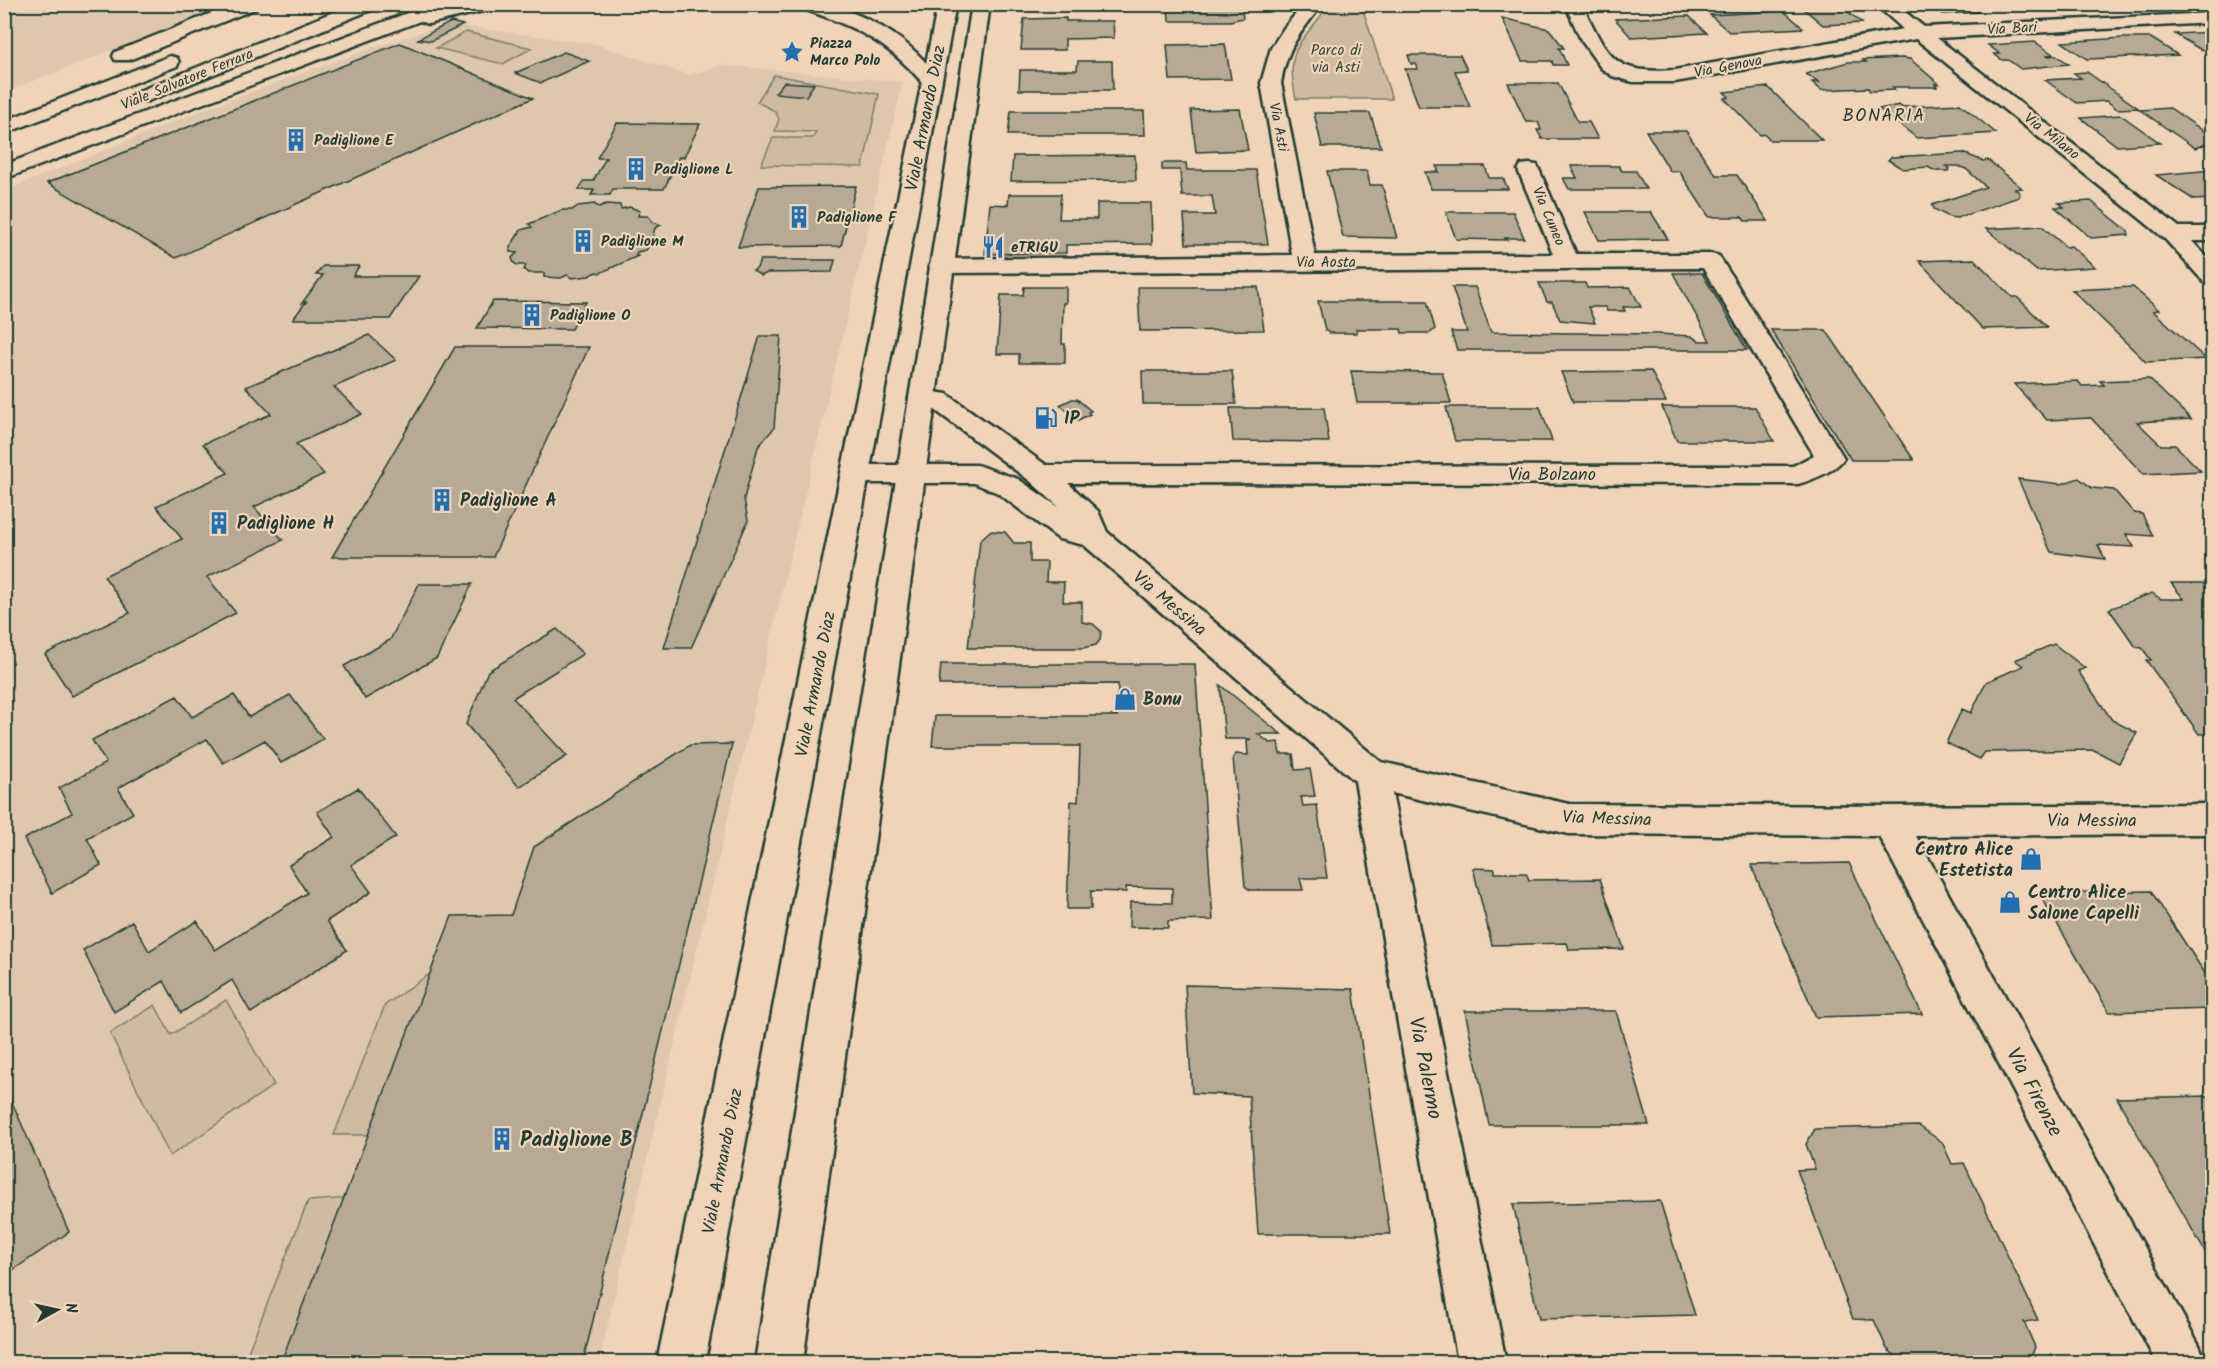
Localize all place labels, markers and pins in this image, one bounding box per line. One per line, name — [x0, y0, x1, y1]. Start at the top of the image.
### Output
place label: Piazza Marco Polo — [810, 32, 880, 73]
place icon: Piazza Marco Polo — [779, 39, 805, 65]
building icon: Padiglione E — [283, 127, 309, 153]
place label: Padiglione E — [314, 129, 394, 153]
building icon: Padiglione L — [623, 156, 649, 182]
place label: Padiglione L — [654, 158, 733, 182]
building icon: Padiglione F — [786, 204, 812, 230]
place label: Padiglione F — [817, 206, 897, 230]
building icon: Padiglione M — [570, 228, 596, 254]
place label: Padiglione M — [601, 230, 684, 254]
restaurant icon: eTRIGU — [980, 234, 1006, 260]
place label: eTRIGU — [1011, 236, 1058, 260]
building icon: Padiglione O — [519, 302, 545, 328]
place label: Padiglione O — [550, 304, 631, 328]
fuel station icon: IP — [1033, 405, 1059, 431]
place label: IP — [1064, 405, 1081, 434]
building icon: Padiglione A — [429, 487, 455, 513]
place label: Padiglione A — [460, 487, 557, 516]
building icon: Padiglione H — [206, 510, 232, 536]
place label: Padiglione H — [237, 510, 334, 539]
shop icon: Bonu — [1112, 686, 1138, 712]
place label: Bonu — [1143, 686, 1181, 715]
place label: Centro Alice Estetista — [1915, 836, 2013, 886]
shop icon: Centro Alice Estetista — [2018, 846, 2044, 872]
place label: Centro Alice Salone Capelli — [2028, 879, 2139, 929]
shop icon: Centro Alice Salone Capelli — [1997, 889, 2023, 915]
place label: Padiglione B — [520, 1124, 633, 1157]
building icon: Padiglione B — [489, 1126, 515, 1152]

